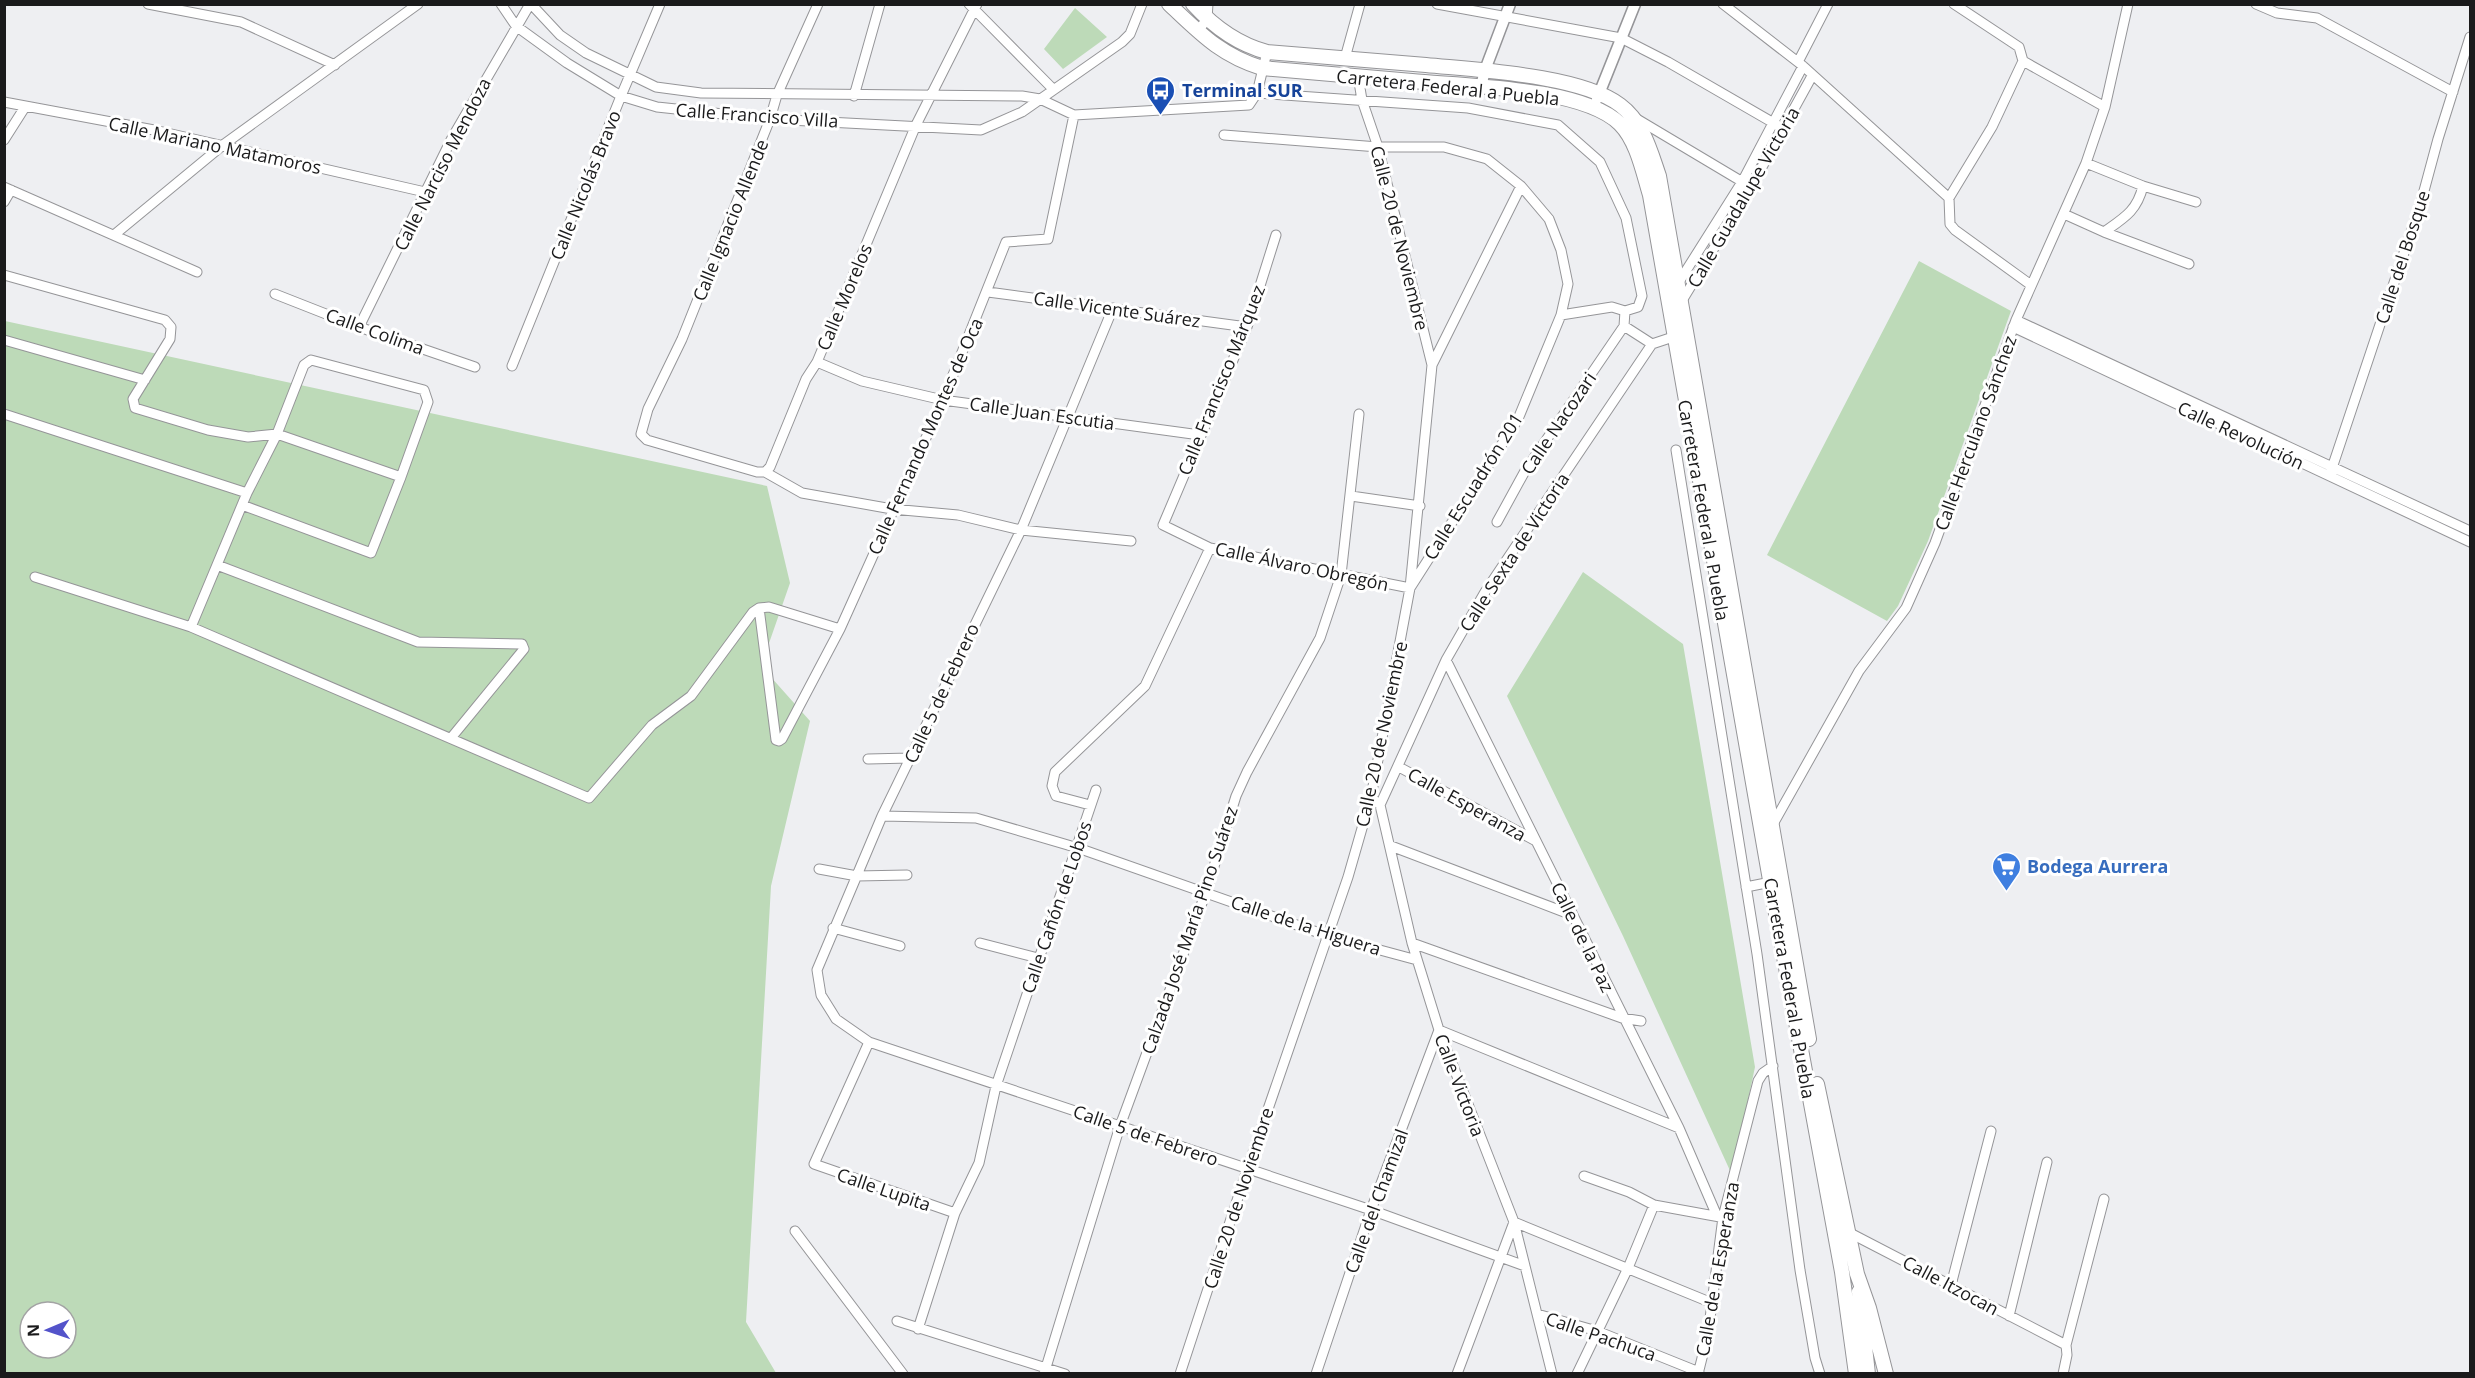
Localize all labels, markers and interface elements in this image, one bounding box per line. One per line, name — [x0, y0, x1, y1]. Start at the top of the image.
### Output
street label: Carretera Federal a Puebla — [1335, 63, 1561, 111]
street label: Calle Narciso Mendoza — [388, 73, 496, 255]
bus stop icon: Terminal SUR — [1145, 74, 1177, 116]
place label: Terminal SUR — [1182, 78, 1303, 102]
street label: Calle Francisco Villa — [675, 97, 839, 133]
street label: Calle Guadalupe Victoria — [1681, 102, 1805, 292]
street label: Calle Nicolás Bravo — [544, 107, 626, 263]
street label: Calle Mariano Matamoros — [107, 111, 323, 179]
street label: Calle Ignacio Allende — [687, 136, 773, 304]
street label: Calle 20 de Noviembre — [1365, 143, 1435, 333]
street label: Calle del Bosque — [2369, 187, 2435, 327]
street label: Calle Morelos — [811, 240, 877, 354]
street label: Calle Francisco Márquez — [1172, 281, 1270, 479]
street label: Calle Vicente Suárez — [1032, 285, 1202, 333]
street label: Calle Colima — [322, 302, 428, 360]
street label: Calle Fernando Montes de Oca — [862, 314, 988, 558]
street label: Calle Herculano Sánchez — [1929, 332, 2021, 534]
street label: Calle Nacozari — [1515, 367, 1601, 479]
street label: Calle Juan Escutia — [968, 391, 1116, 435]
street label: Calle Revolución — [2174, 395, 2308, 475]
street label: Carretera Federal a Puebla — [1673, 398, 1735, 622]
street label: Calle Escuadrón 201 — [1418, 408, 1528, 564]
street label: Calle Sexta de Victoria — [1454, 468, 1574, 636]
street label: Calle Álvaro Obregón — [1213, 536, 1391, 596]
street label: Calle 5 de Febrero — [898, 619, 984, 767]
street label: Calle 20 de Noviembre — [1350, 639, 1412, 829]
street label: Calle Esperanza — [1404, 762, 1530, 846]
street label: Calzada José María Pino Suárez — [1135, 803, 1243, 1057]
street label: Calle Cañón de Lobos — [1015, 818, 1097, 996]
supermarket icon: Bodega Aurrera — [1990, 850, 2022, 892]
place label: Bodega Aurrera — [2027, 854, 2168, 878]
street label: Carretera Federal a Puebla — [1759, 876, 1821, 1100]
street label: Calle de la Paz — [1546, 878, 1620, 996]
street label: Calle de la Higuera — [1228, 889, 1384, 961]
street label: Calle Victoria — [1429, 1030, 1491, 1140]
street label: Calle 5 de Febrero — [1070, 1099, 1222, 1171]
street label: Calle 20 de Noviembre — [1197, 1104, 1279, 1292]
street label: Calle del Chamizal — [1339, 1125, 1413, 1277]
street label: Calle Lupita — [834, 1162, 934, 1216]
street label: Calle de la Esperanza — [1690, 1180, 1744, 1358]
street label: Calle Itzocan — [1899, 1250, 2003, 1320]
north arrow — [18, 1300, 78, 1360]
street label: Calle Pachuca — [1543, 1306, 1659, 1366]
text: N — [22, 1324, 44, 1337]

